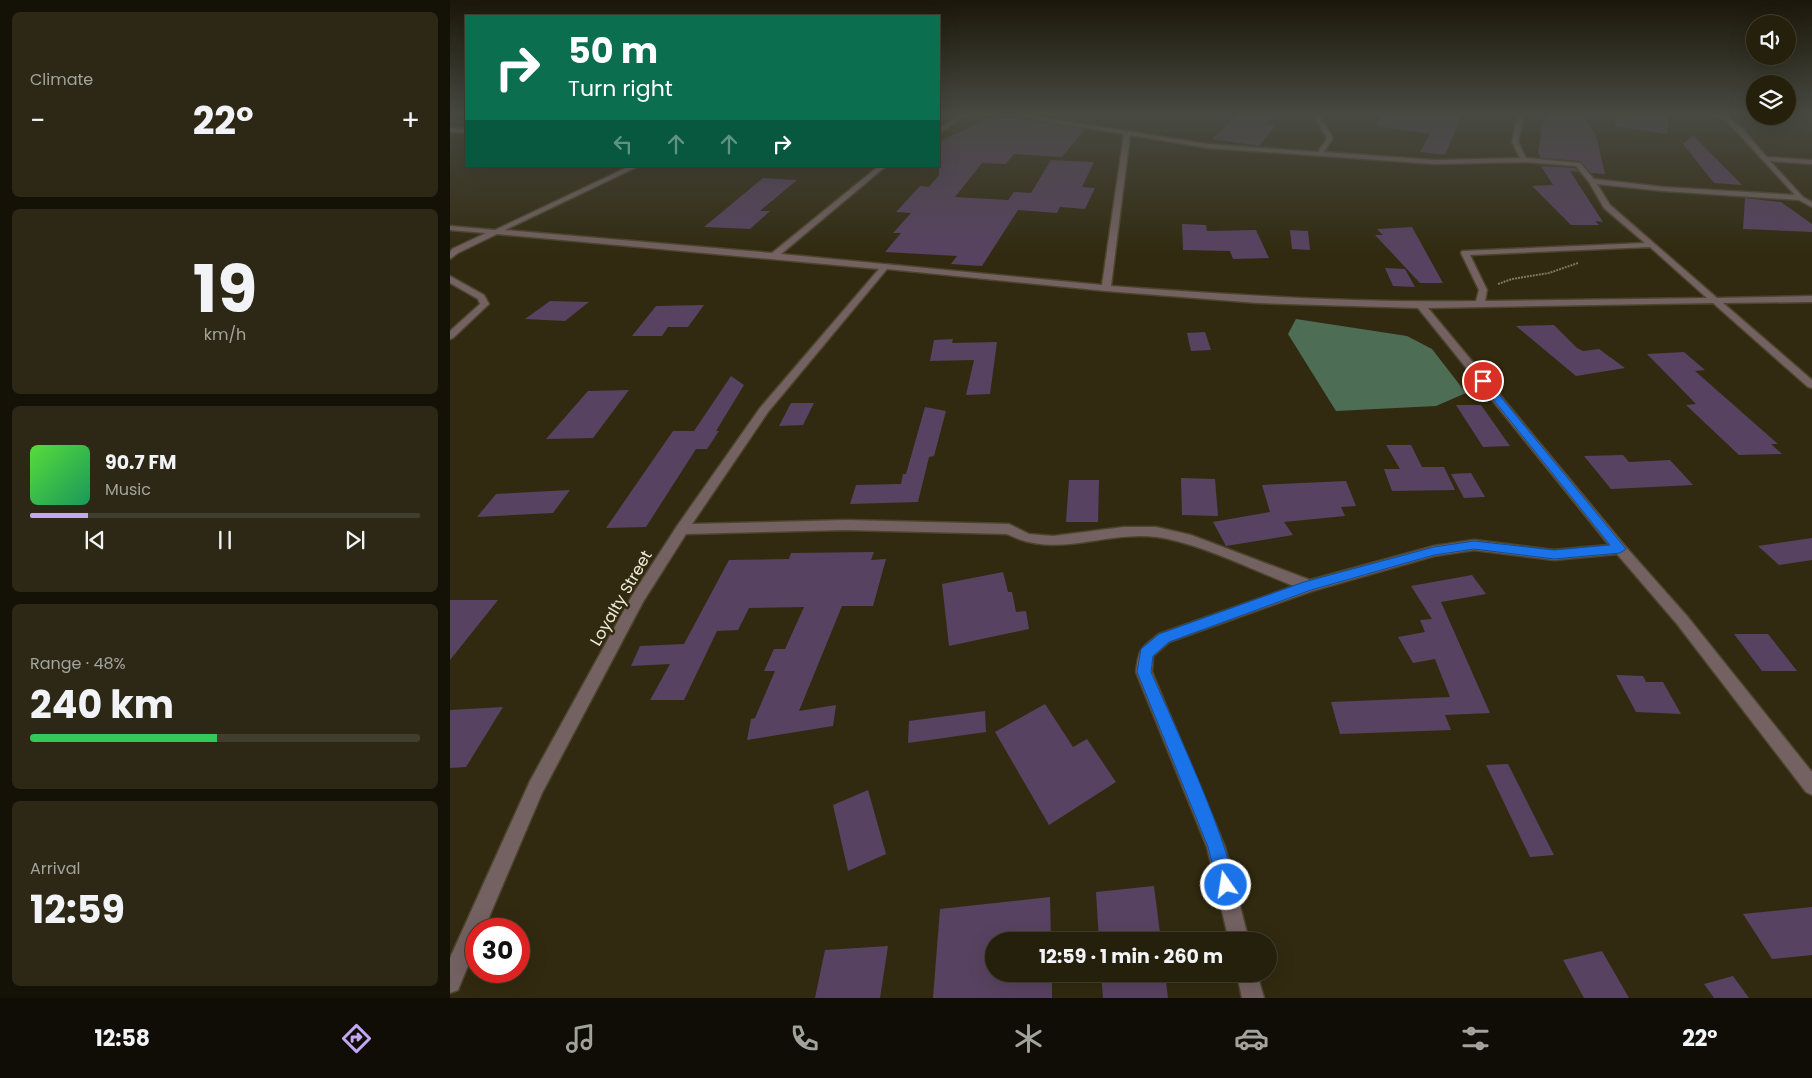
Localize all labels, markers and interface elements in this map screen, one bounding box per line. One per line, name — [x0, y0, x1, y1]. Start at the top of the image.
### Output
map controls — [1746, 15, 1796, 125]
button: sound — [1746, 15, 1796, 65]
text: 50 m — [568, 26, 658, 75]
icon: right — [485, 35, 550, 100]
text: Climate — [30, 68, 93, 91]
text: Turn right — [568, 73, 673, 104]
button: layers — [1746, 75, 1796, 125]
text: 22° — [193, 94, 254, 147]
text: − — [30, 101, 45, 140]
text: + — [401, 101, 420, 140]
icon: left — [609, 130, 637, 158]
icon: ahead — [662, 130, 690, 158]
icon: ahead — [715, 130, 743, 158]
icon: right — [768, 130, 796, 158]
text: 19 — [193, 244, 257, 335]
text: km/h — [204, 323, 246, 346]
pin — [1462, 360, 1504, 402]
icon: arrive — [1469, 367, 1497, 395]
text: 90.7 FM — [105, 449, 176, 476]
text: Music — [105, 478, 151, 501]
icon: previous — [81, 526, 109, 554]
icon: pause — [211, 526, 239, 554]
icon: next — [341, 526, 369, 554]
street label: Loyalty Street — [584, 546, 658, 650]
text: Range · 48% — [30, 652, 126, 675]
text: 240 km — [30, 678, 174, 731]
text: Arrival — [30, 857, 80, 880]
position arrow — [1199, 858, 1251, 910]
text: 12:59 — [30, 883, 125, 936]
speed limit sign: 30 — [465, 918, 530, 983]
text: 12:59 · 1 min · 260 m — [1039, 943, 1223, 970]
icon: directions — [339, 1021, 374, 1056]
icon: music — [563, 1021, 598, 1056]
icon: phone — [787, 1021, 822, 1056]
icon: climate — [1011, 1021, 1046, 1056]
icon: car — [1234, 1021, 1269, 1056]
icon: filters — [1458, 1021, 1493, 1056]
text: 12:58 — [94, 1023, 150, 1054]
text: 22° — [1682, 1023, 1718, 1054]

